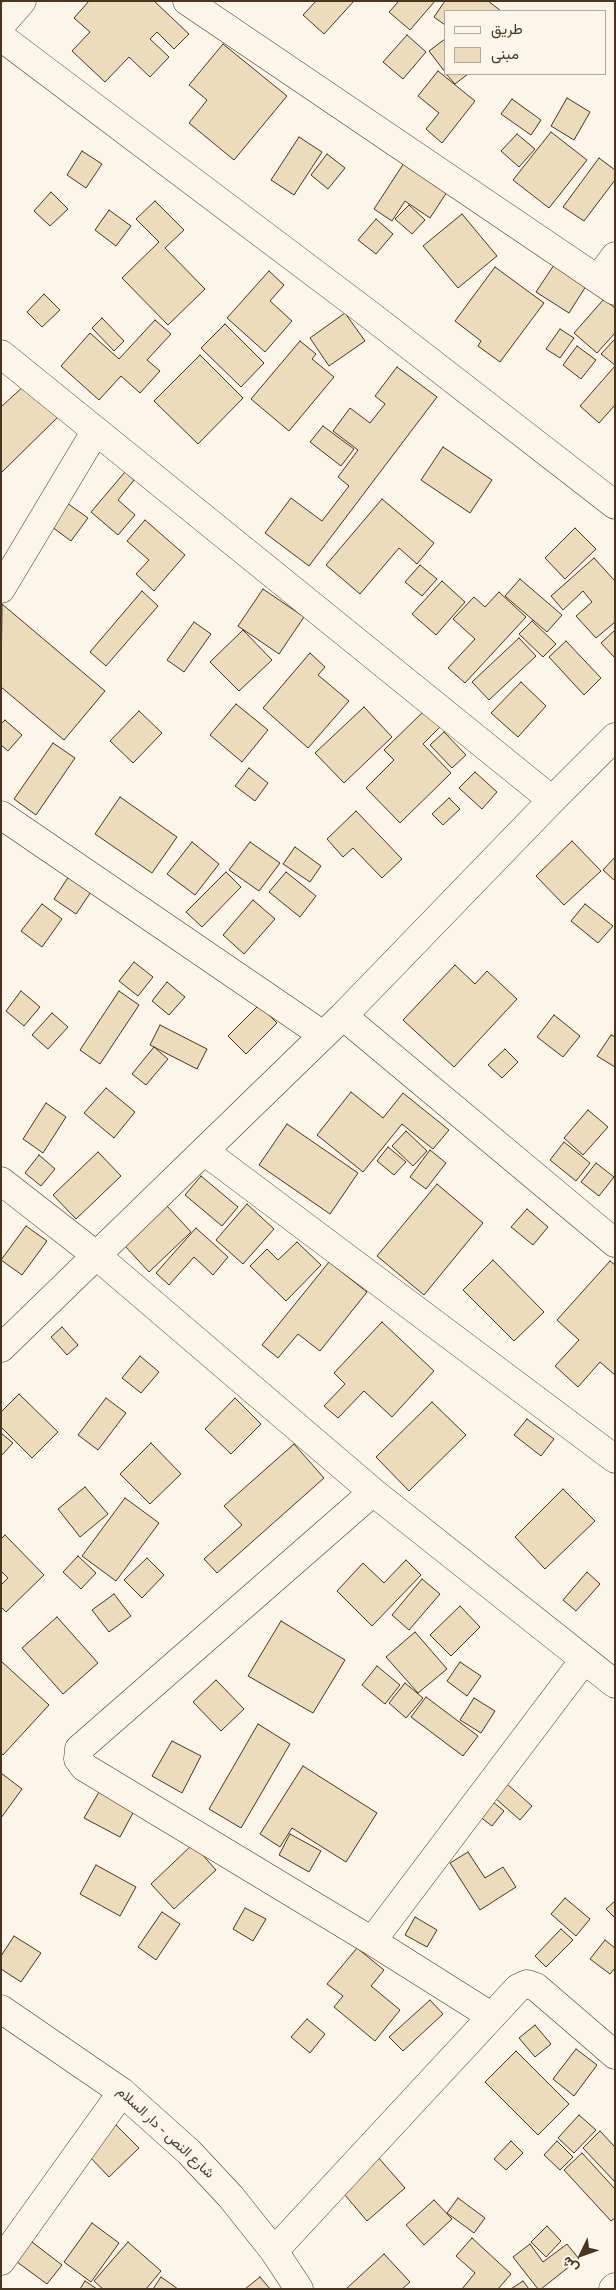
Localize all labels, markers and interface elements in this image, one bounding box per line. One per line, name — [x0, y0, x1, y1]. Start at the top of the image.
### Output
legend — [444, 10, 606, 75]
text: طريق — [491, 17, 523, 40]
text: مبنى — [491, 42, 519, 65]
street label: شارع النص - دار السلام — [113, 2084, 217, 2182]
north arrow — [556, 2230, 606, 2280]
text: ش — [556, 2252, 583, 2279]

